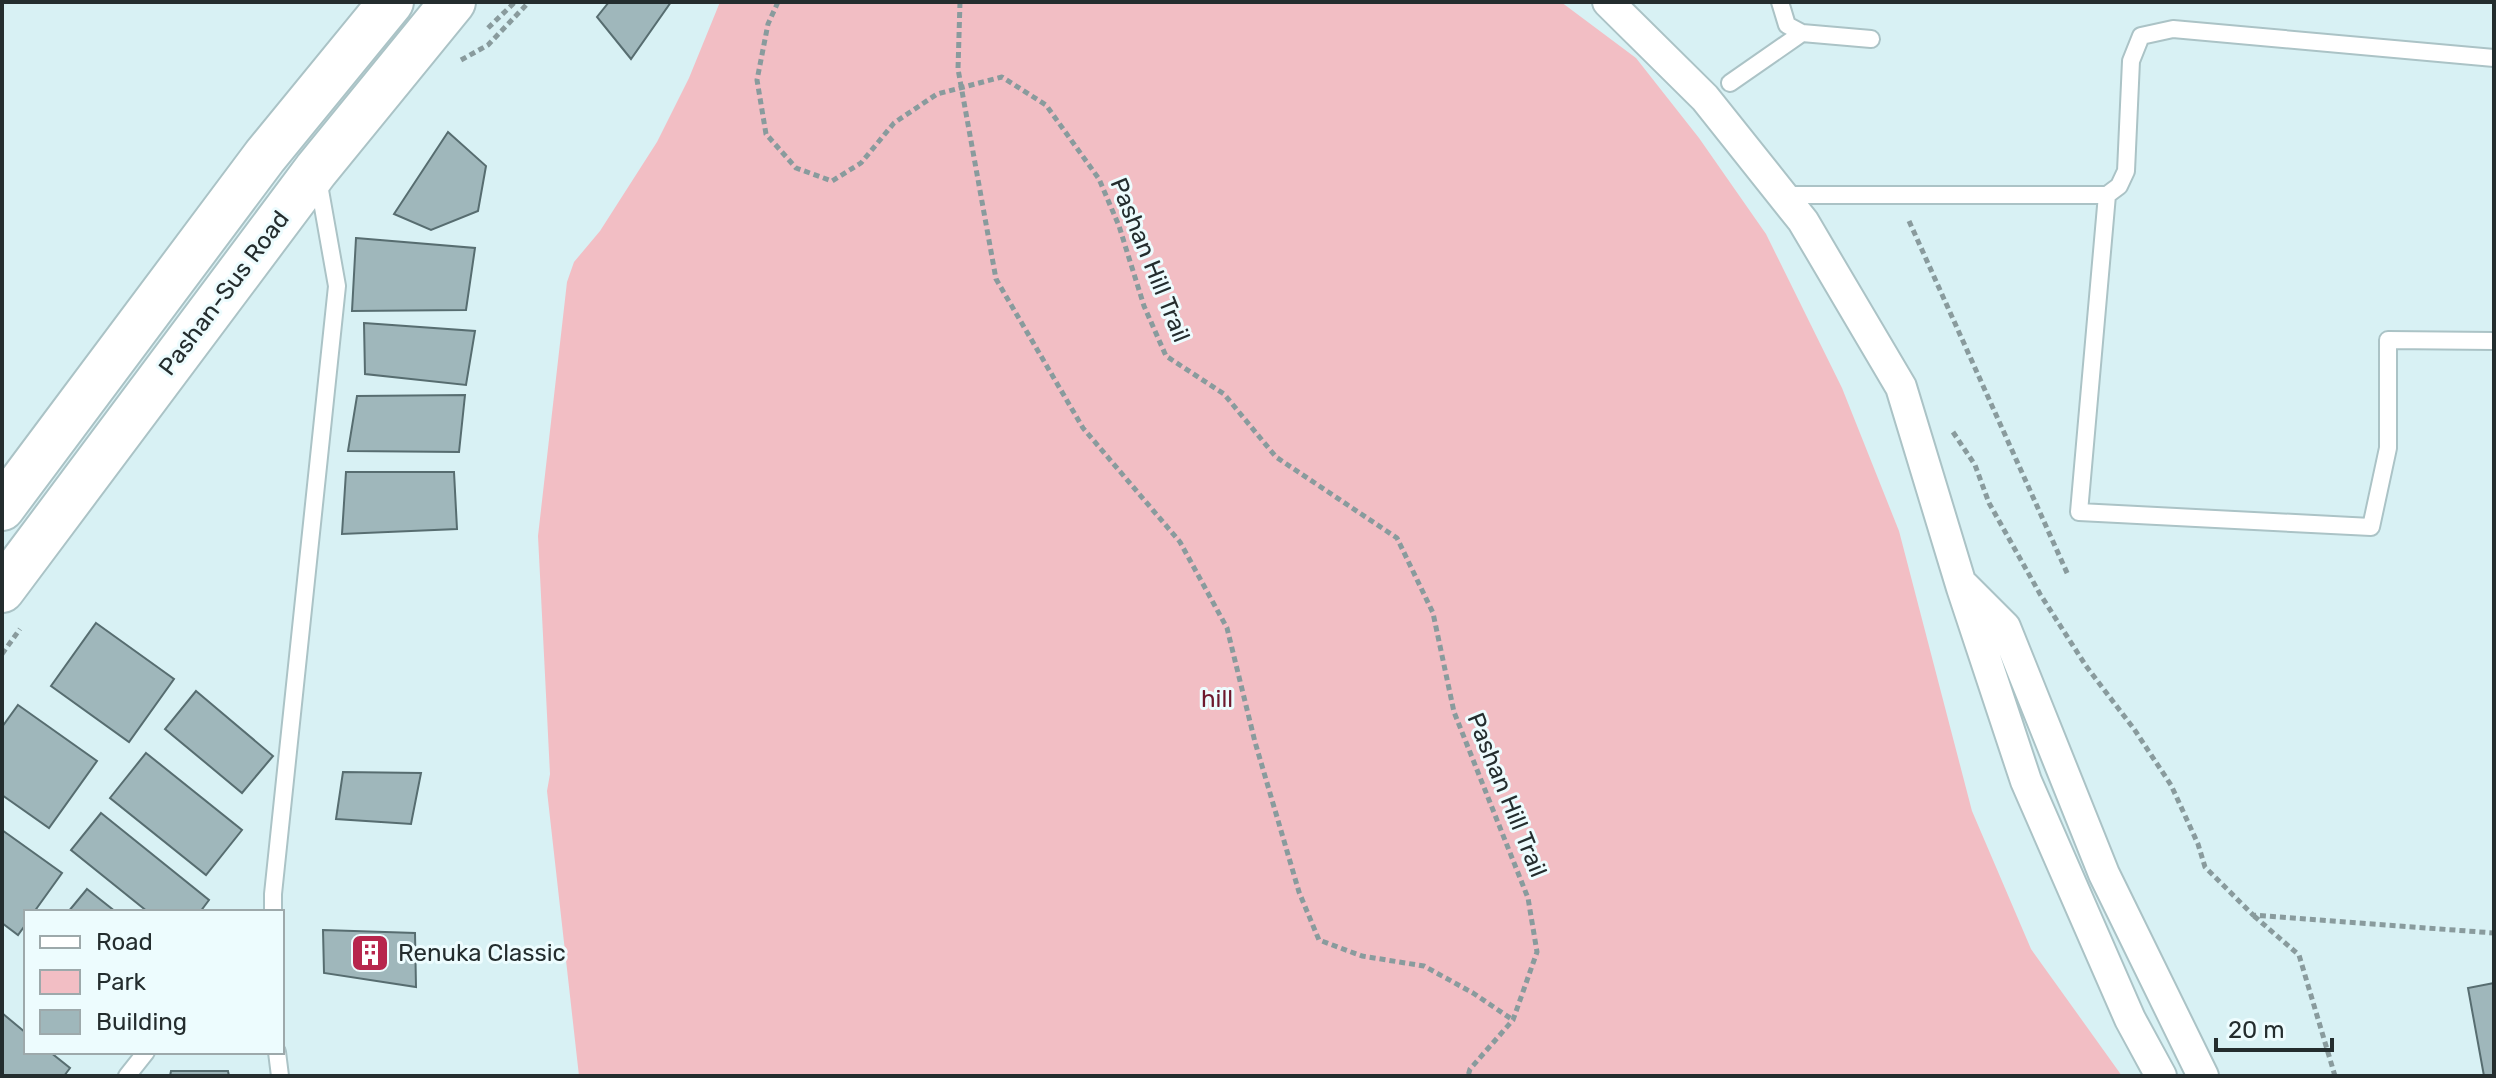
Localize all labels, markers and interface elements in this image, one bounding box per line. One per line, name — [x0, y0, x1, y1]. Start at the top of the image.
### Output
street label: Pashan Hill Trail — [1104, 174, 1196, 346]
street label: Pashan-Sus Road — [153, 205, 295, 381]
park label: hill — [1201, 685, 1233, 713]
street label: Pashan Hill Trail — [1461, 709, 1553, 881]
legend — [24, 910, 284, 1054]
text: Road — [96, 928, 153, 956]
building icon: Renuka Classic — [349, 932, 391, 974]
place label: Renuka Classic — [398, 939, 566, 967]
text: Park — [96, 968, 147, 996]
scale bar — [2216, 1002, 2332, 1052]
text: Building — [96, 1008, 187, 1036]
text: 20 m — [2228, 1016, 2285, 1044]

